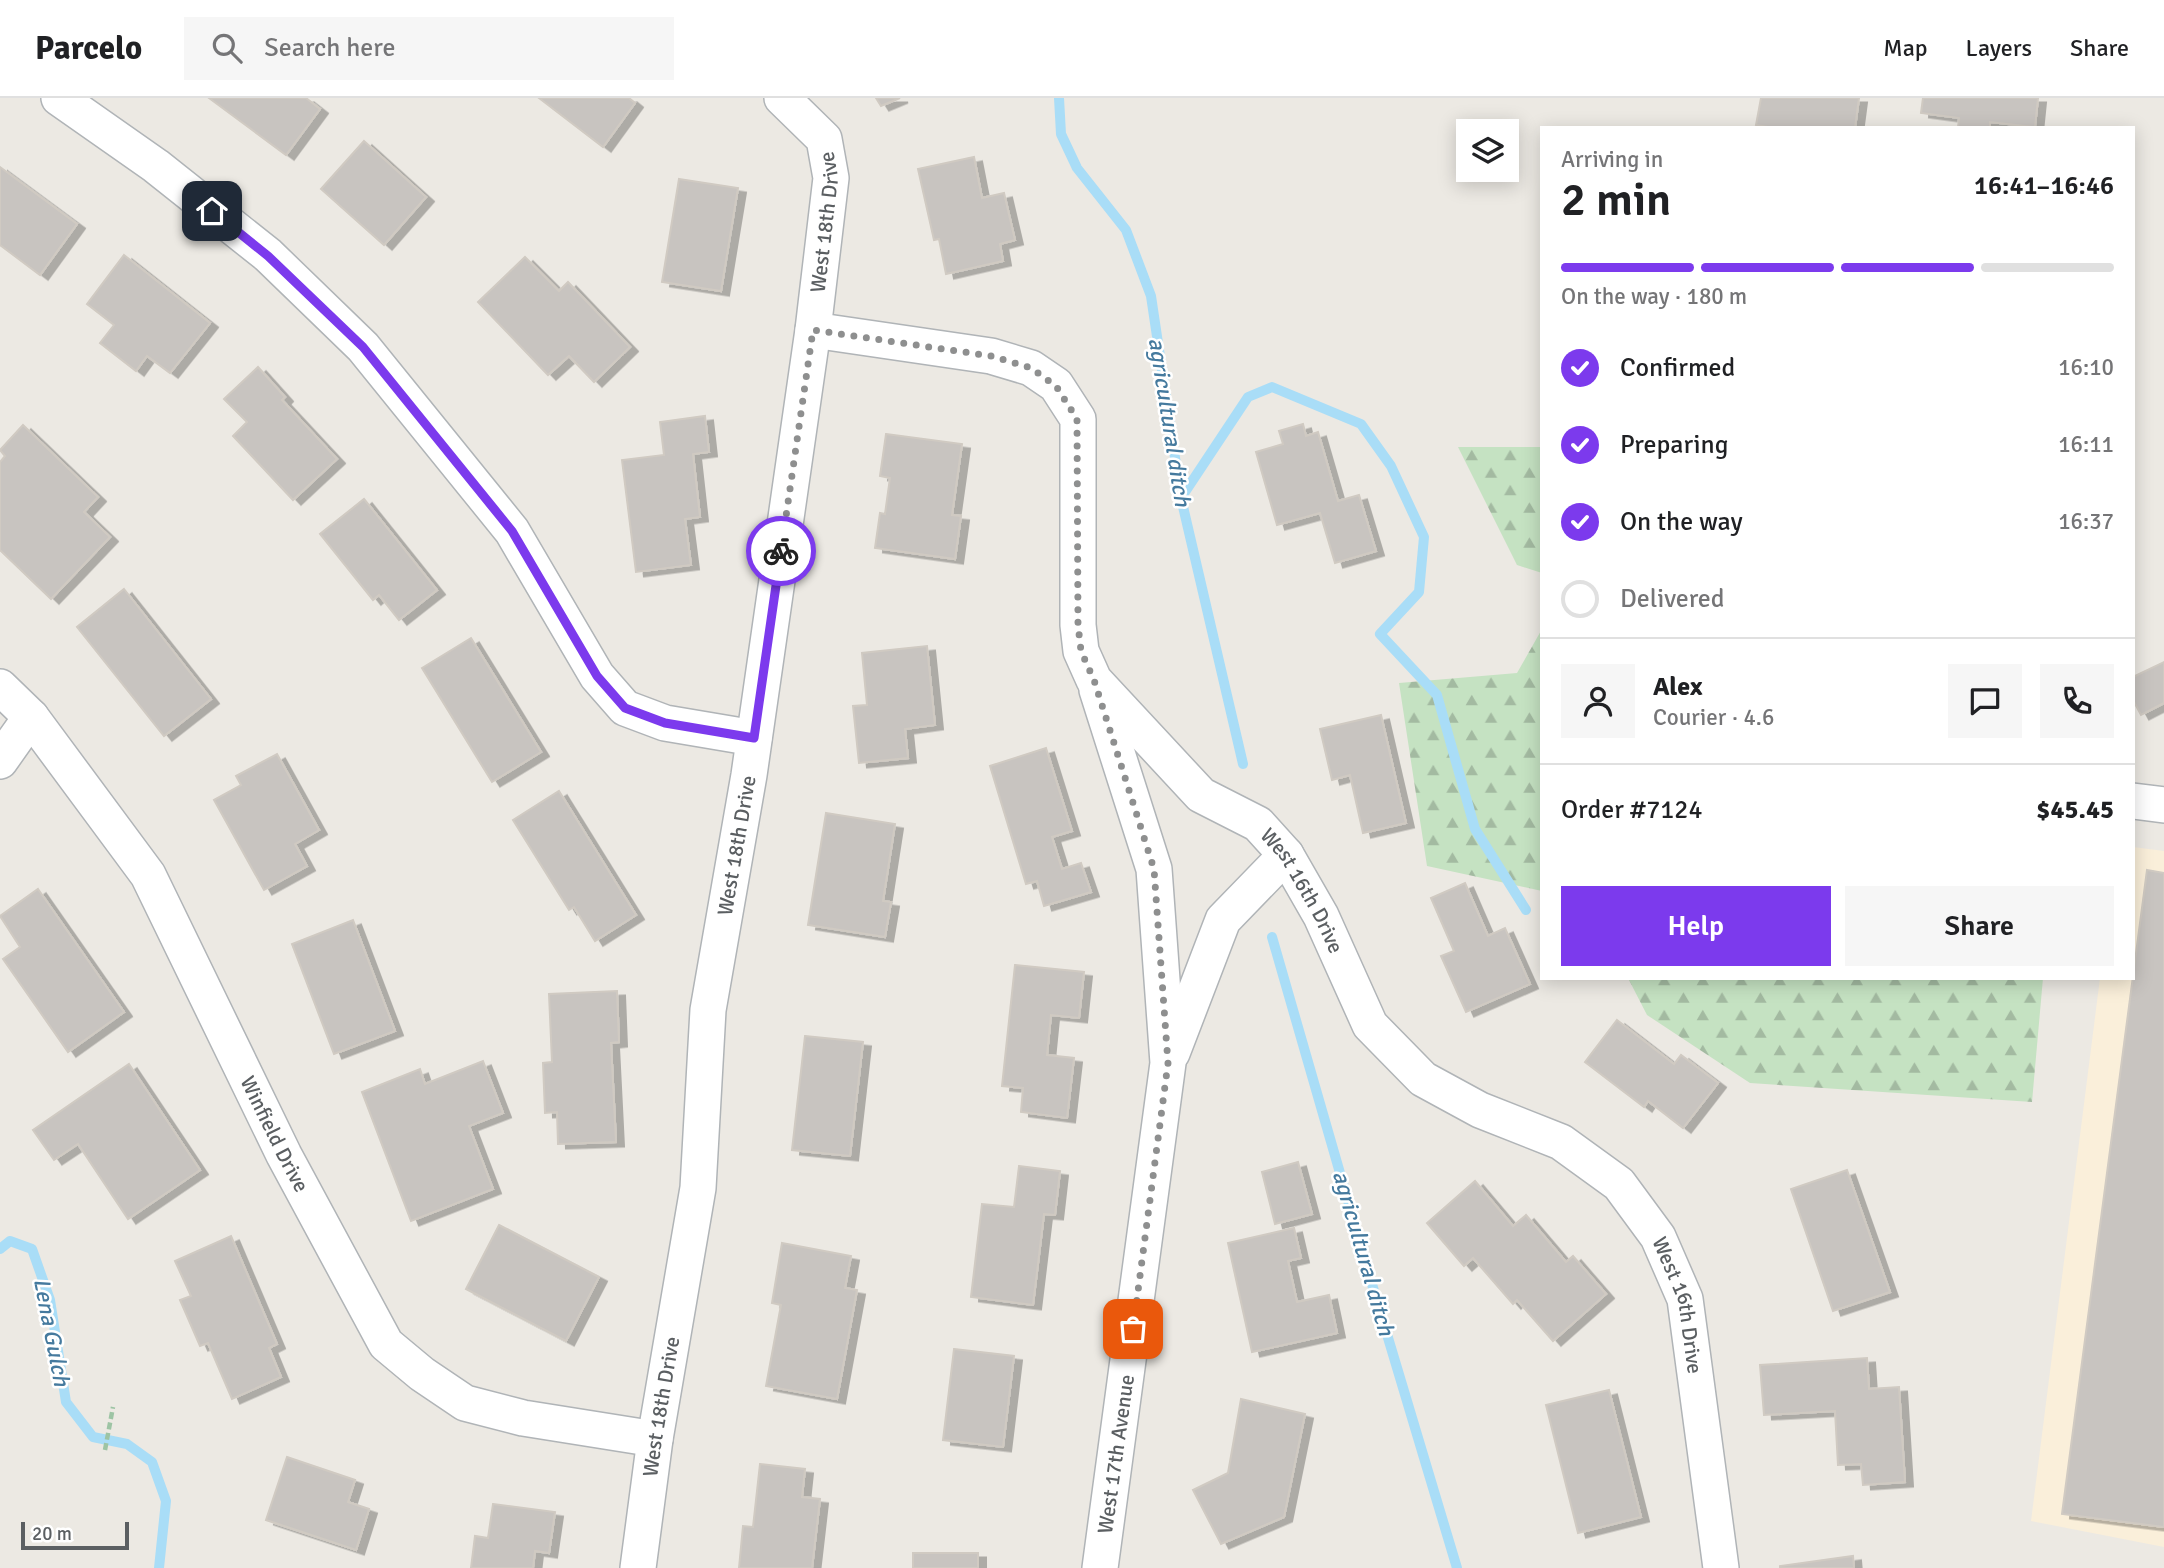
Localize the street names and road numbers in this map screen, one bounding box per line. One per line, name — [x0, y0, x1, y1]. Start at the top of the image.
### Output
street label: West 18th Drive — [805, 149, 844, 294]
street label: West 18th Drive — [712, 773, 762, 918]
street label: West 16th Drive — [1255, 823, 1349, 957]
street label: Winfield Drive — [235, 1072, 315, 1197]
street label: West 16th Drive — [1647, 1233, 1708, 1375]
street label: West 18th Drive — [637, 1334, 685, 1478]
street label: West 17th Avenue — [1092, 1373, 1140, 1535]

